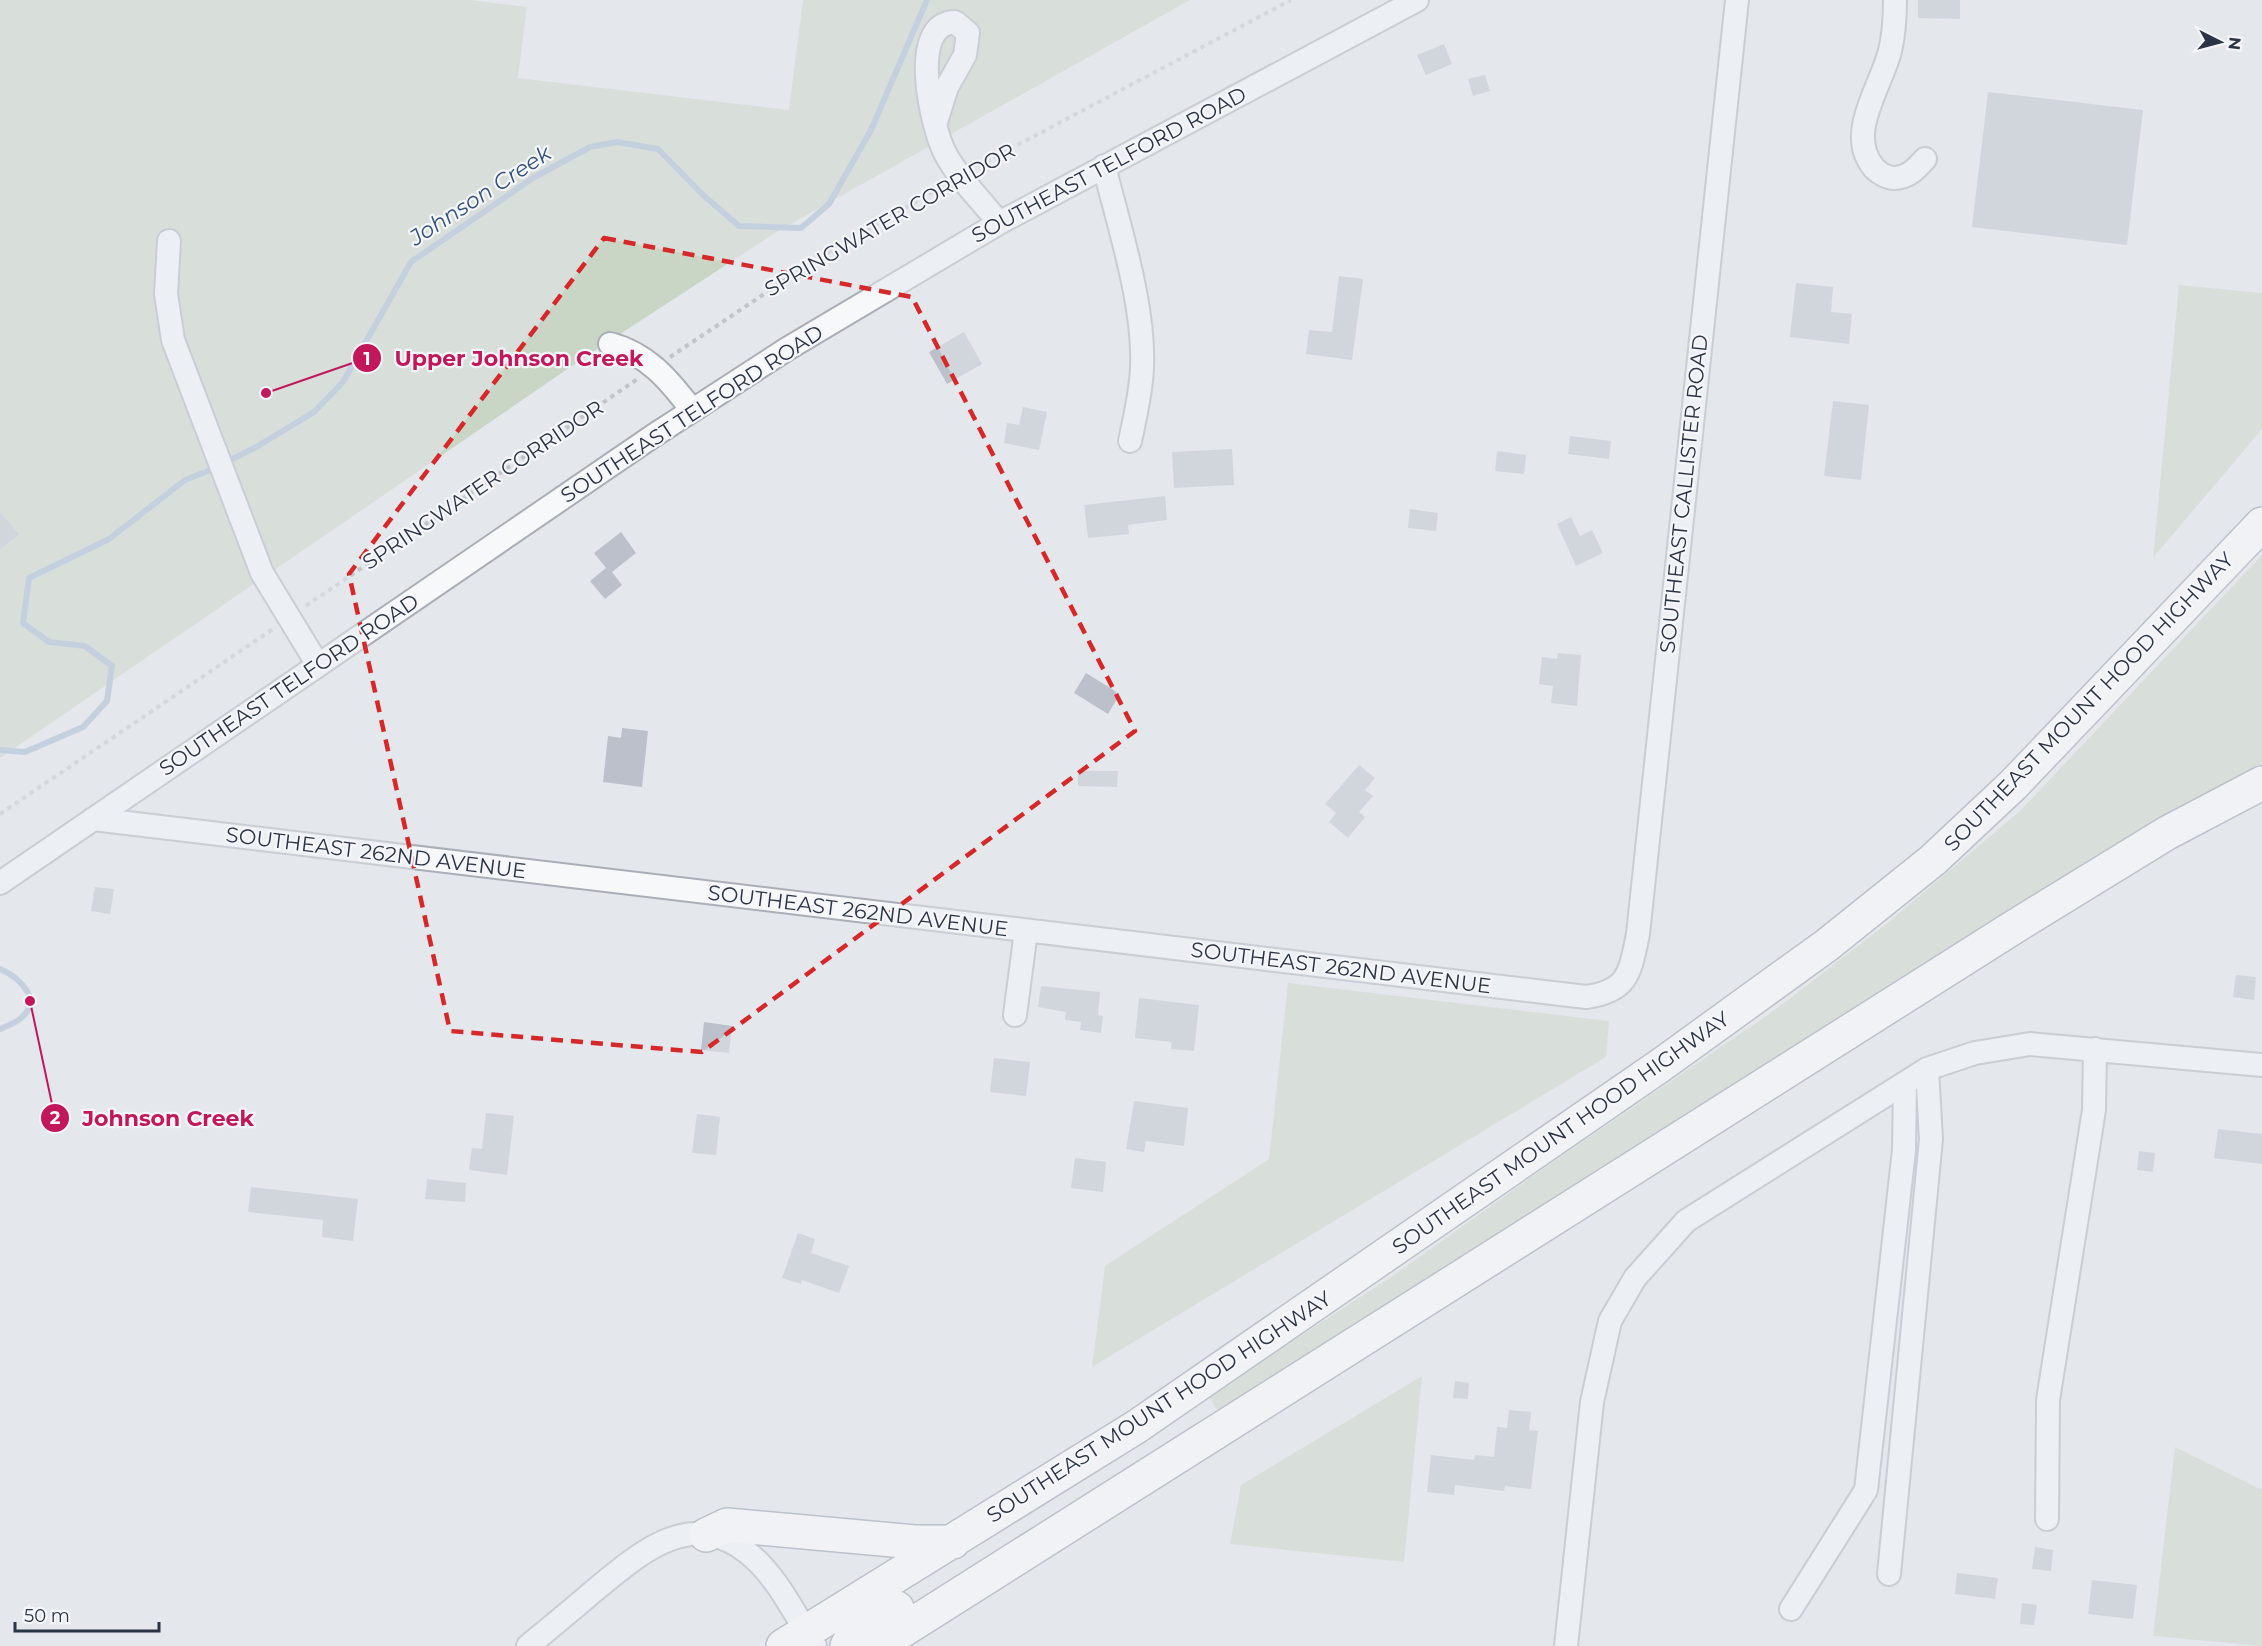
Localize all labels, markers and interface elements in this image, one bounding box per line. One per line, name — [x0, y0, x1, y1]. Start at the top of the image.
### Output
north arrow — [2190, 12, 2250, 72]
text: N — [2224, 36, 2245, 51]
street label: SOUTHEAST TELFORD ROAD — [967, 81, 1250, 248]
street label: SPRINGWATER CORRIDOR — [760, 138, 1019, 302]
water label: Johnson Creek — [404, 139, 557, 252]
street label: SOUTHEAST TELFORD ROAD — [556, 319, 828, 508]
street label: SOUTHEAST CALLISTER ROAD — [1654, 333, 1713, 655]
callout: Upper Johnson Creek — [352, 338, 655, 378]
text: Upper Johnson Creek — [395, 345, 644, 372]
text: 1 — [363, 348, 371, 370]
street label: SPRINGWATER CORRIDOR — [358, 395, 608, 575]
street label: SOUTHEAST MOUNT HOOD HIGHWAY — [1939, 547, 2239, 856]
street label: SOUTHEAST TELFORD ROAD — [154, 588, 423, 781]
street label: SOUTHEAST 262ND AVENUE — [224, 822, 528, 883]
street label: SOUTHEAST 262ND AVENUE — [706, 880, 1010, 941]
street label: SOUTHEAST 262ND AVENUE — [1189, 937, 1493, 998]
street label: SOUTHEAST MOUNT HOOD HIGHWAY — [1387, 1006, 1735, 1259]
callout: Johnson Creek — [40, 1098, 266, 1138]
text: Johnson Creek — [81, 1105, 254, 1132]
text: 2 — [50, 1107, 61, 1129]
street label: SOUTHEAST MOUNT HOOD HIGHWAY — [982, 1285, 1336, 1528]
scale bar — [15, 1595, 159, 1633]
text: 50 m — [24, 1605, 70, 1627]

